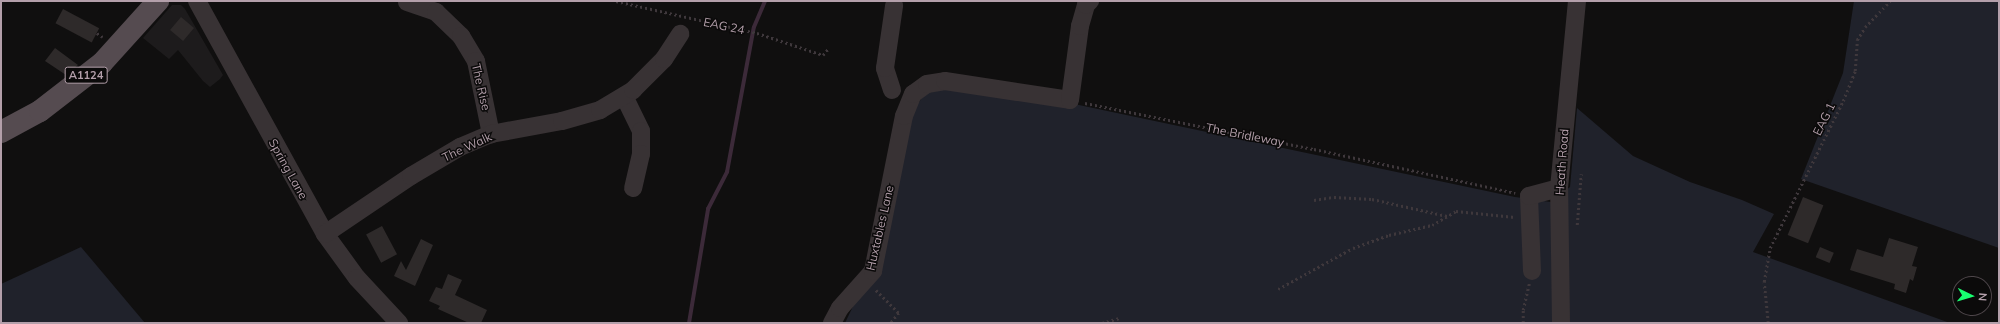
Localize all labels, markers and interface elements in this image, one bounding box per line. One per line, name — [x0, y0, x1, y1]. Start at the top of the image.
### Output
street label: EAG 24 — [702, 15, 746, 37]
street label: The Rise — [469, 62, 493, 112]
road number: A1124 — [64, 66, 108, 84]
street label: EAG 1 — [1810, 100, 1838, 138]
street label: The Bridleway — [1205, 120, 1285, 150]
street label: Heath Road — [1552, 128, 1572, 196]
street label: The Walk — [440, 129, 494, 165]
street label: Spring Lane — [266, 136, 310, 202]
street label: Huxtables Lane — [863, 184, 897, 272]
north arrow — [1952, 276, 1992, 316]
text: N — [1976, 292, 1990, 302]

